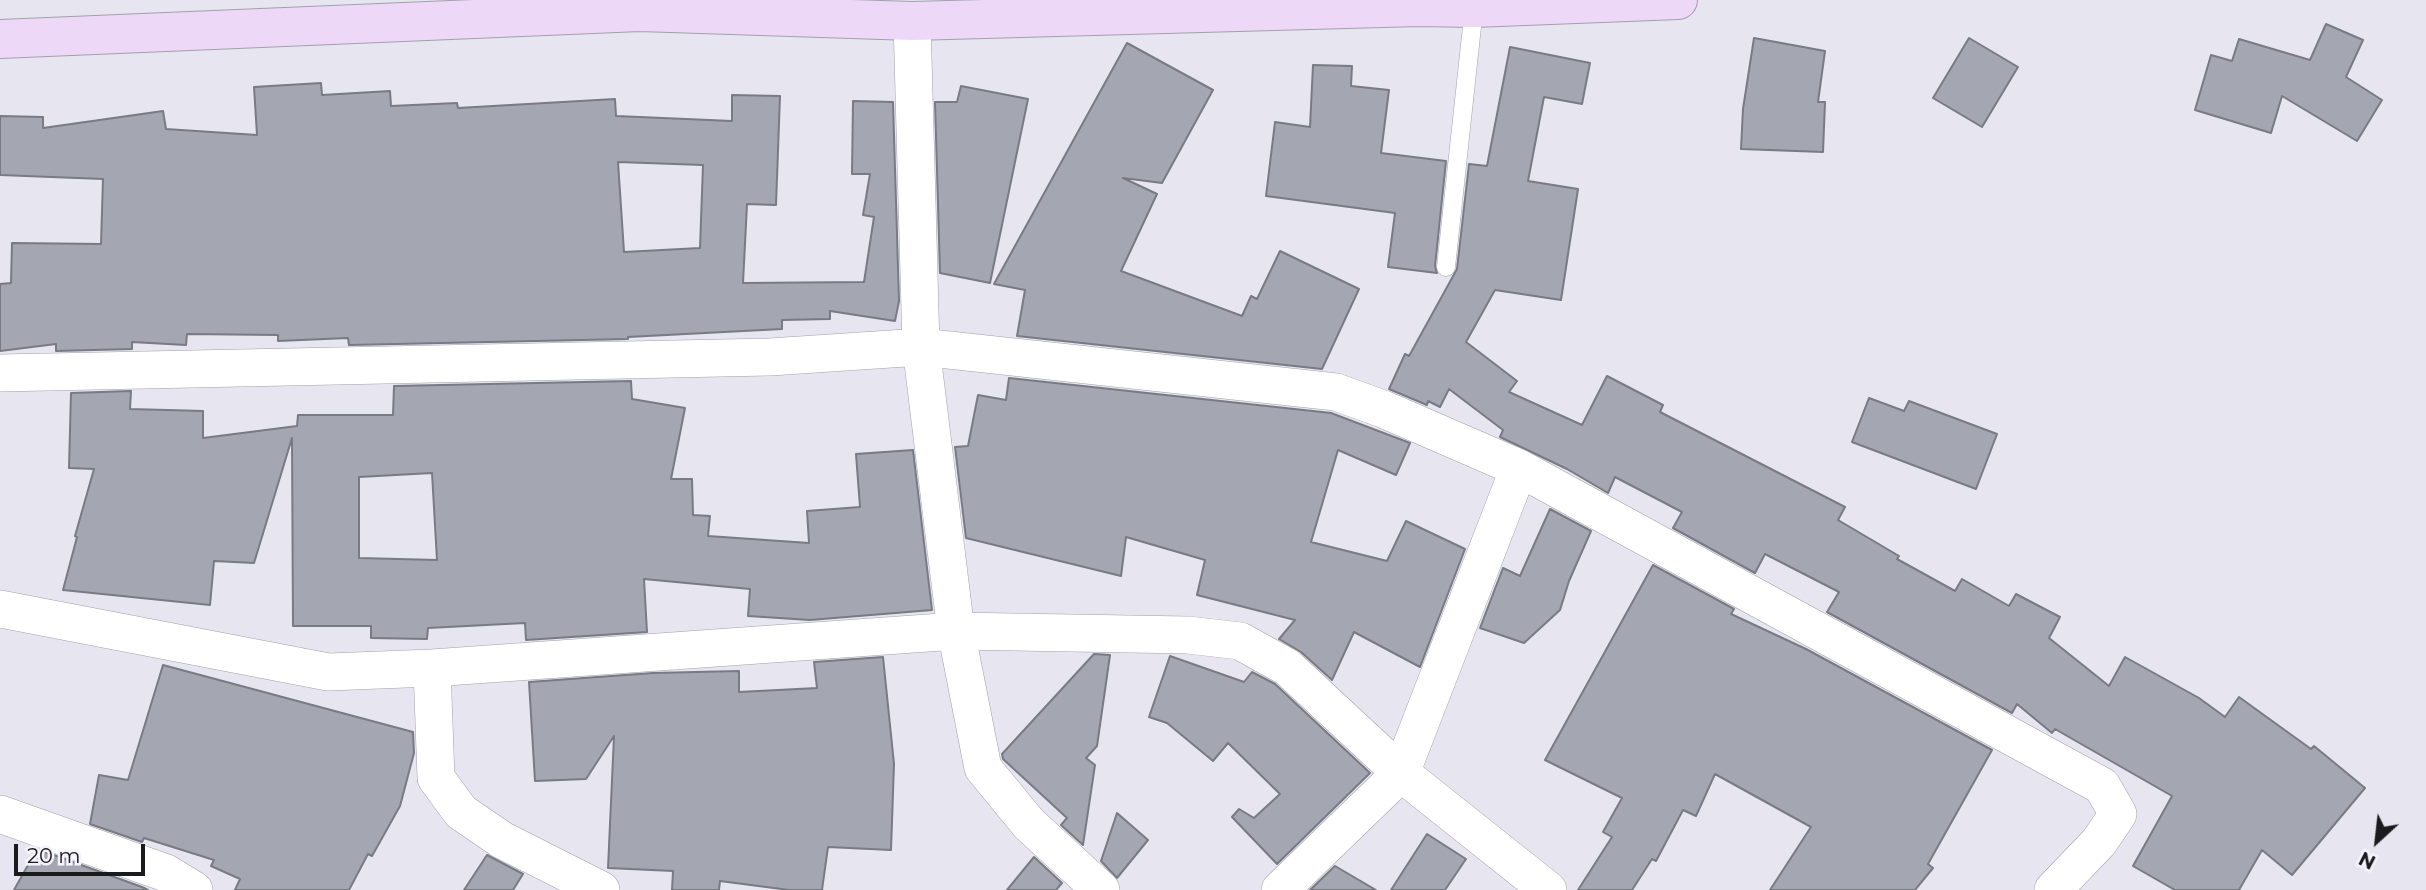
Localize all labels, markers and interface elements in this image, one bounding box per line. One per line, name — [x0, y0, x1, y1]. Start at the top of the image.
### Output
north arrow — [2342, 806, 2412, 876]
scale bar — [18, 830, 149, 874]
text: 20 m — [27, 843, 81, 868]
text: N — [2355, 846, 2379, 874]

